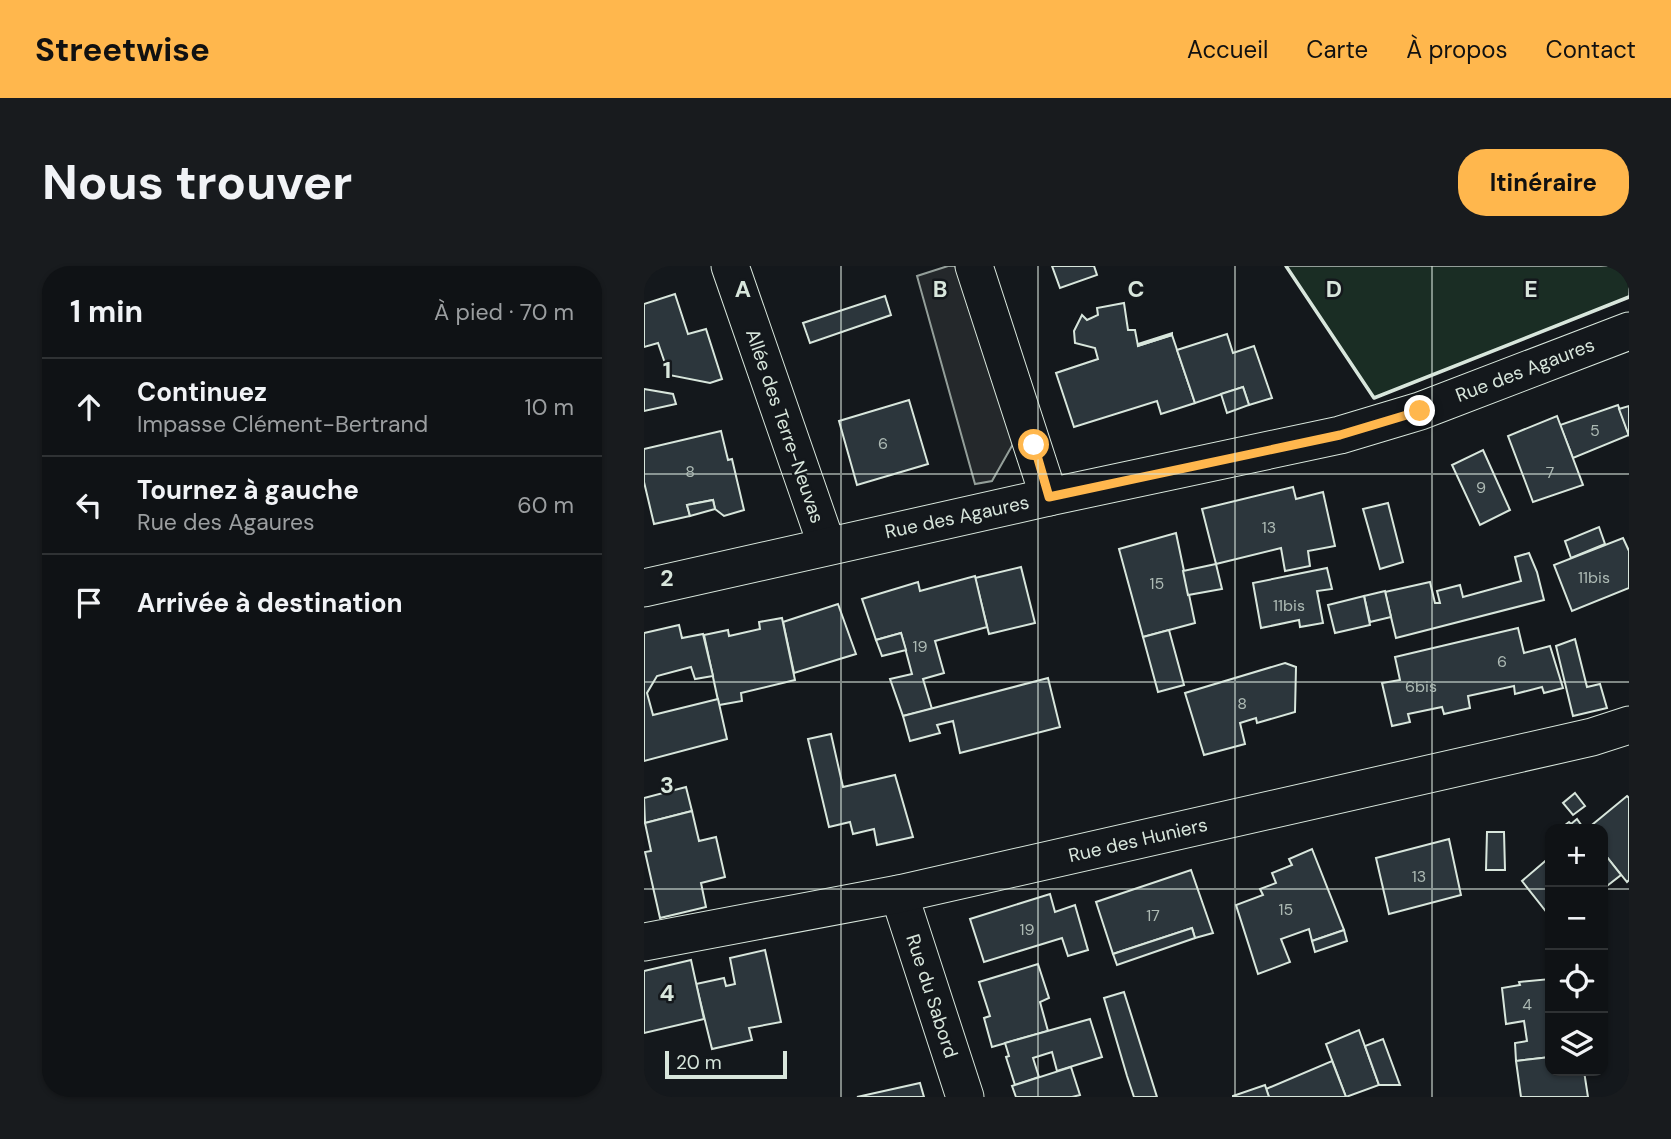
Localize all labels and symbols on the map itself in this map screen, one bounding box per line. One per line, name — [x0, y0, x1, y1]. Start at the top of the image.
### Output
text: A — [735, 274, 751, 304]
text: B — [933, 274, 947, 304]
text: C — [1128, 274, 1144, 304]
text: D — [1326, 274, 1342, 304]
text: E — [1524, 274, 1538, 304]
street label: Allée des Terre-Neuvas — [740, 326, 830, 526]
street label: Rue des Agaures — [1452, 332, 1598, 408]
text: 1 — [663, 355, 671, 385]
route end — [1404, 395, 1435, 426]
house number: 5 — [1590, 420, 1600, 441]
route start — [1018, 429, 1049, 460]
house number: 6 — [878, 433, 888, 454]
house number: 8 — [685, 461, 695, 482]
house number: 7 — [1546, 462, 1554, 483]
house number: 9 — [1476, 477, 1486, 498]
street label: Rue des Agaures — [883, 490, 1031, 544]
house number: 13 — [1262, 517, 1276, 538]
text: 2 — [660, 563, 674, 593]
house number: 11bis — [1578, 567, 1610, 588]
house number: 15 — [1150, 573, 1164, 594]
house number: 11bis — [1273, 595, 1305, 616]
house number: 19 — [912, 636, 928, 657]
house number: 6 — [1497, 651, 1507, 672]
house number: 6bis — [1405, 676, 1437, 697]
house number: 8 — [1237, 693, 1247, 714]
text: 3 — [660, 770, 674, 800]
street label: Rue des Huniers — [1066, 812, 1210, 868]
house number: 13 — [1412, 866, 1426, 887]
house number: 15 — [1279, 899, 1293, 920]
house number: 17 — [1146, 905, 1160, 926]
house number: 19 — [1019, 919, 1035, 940]
street label: Rue du Sabord — [900, 931, 964, 1061]
text: 4 — [660, 978, 675, 1008]
house number: 4 — [1522, 994, 1532, 1015]
scale bar — [665, 1048, 788, 1080]

